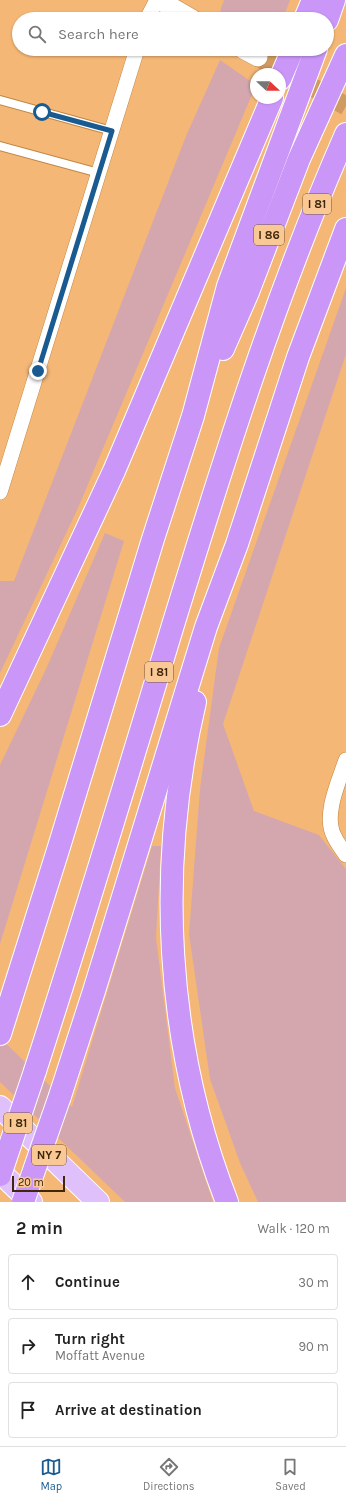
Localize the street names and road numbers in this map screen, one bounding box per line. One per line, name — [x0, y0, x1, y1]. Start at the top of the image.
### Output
road number: I 81 — [303, 194, 331, 214]
road number: I 86 — [254, 225, 284, 245]
road number: I 81 — [145, 662, 173, 682]
road number: I 81 — [4, 1113, 32, 1133]
road number: NY 7 — [32, 1145, 66, 1165]

